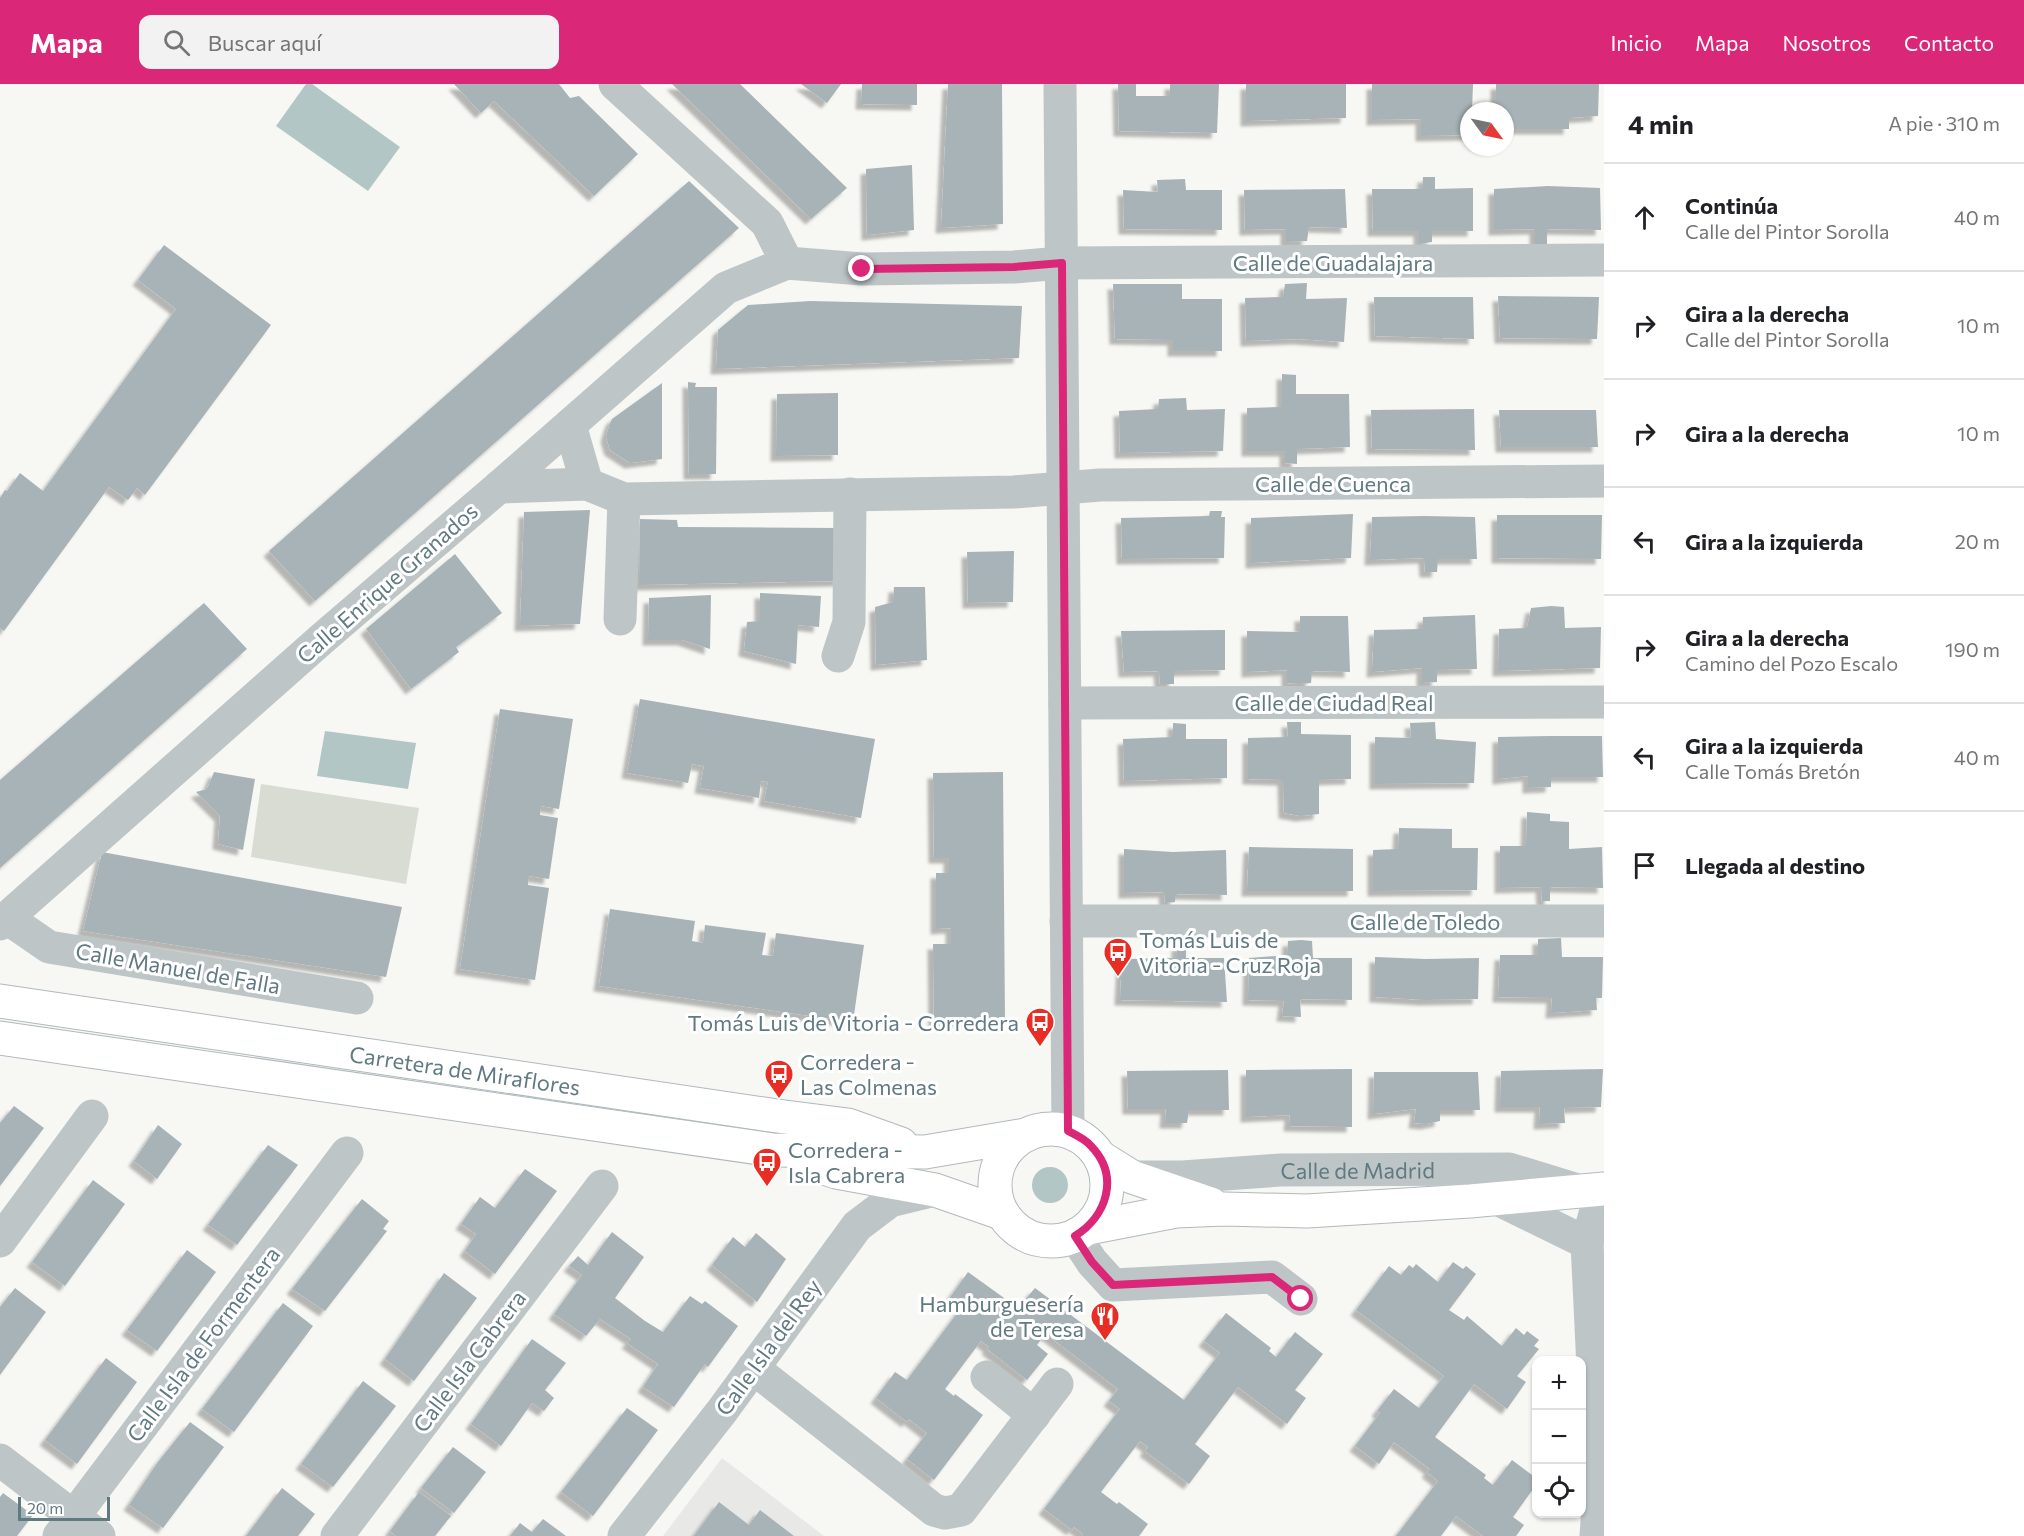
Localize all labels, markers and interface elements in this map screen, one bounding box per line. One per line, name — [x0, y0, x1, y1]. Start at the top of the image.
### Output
search box — [139, 15, 559, 69]
text: Mapa — [30, 25, 103, 59]
icon: search — [160, 26, 193, 59]
text: Buscar aquí — [208, 29, 322, 56]
text: Inicio — [1610, 30, 1662, 55]
text: Mapa — [1695, 30, 1749, 55]
text: Nosotros — [1782, 30, 1871, 55]
text: Contacto — [1904, 30, 1994, 55]
north arrow — [1460, 102, 1514, 156]
text: 4 min — [1628, 108, 1694, 139]
text: A pie · 310 m — [1888, 111, 2000, 135]
text: Continúa — [1685, 192, 1778, 219]
icon: ahead — [1628, 201, 1661, 234]
text: 40 m — [1954, 205, 2000, 229]
text: Calle del Pintor Sorolla — [1685, 219, 1890, 243]
street label: Calle de Guadalajara — [1233, 249, 1433, 276]
route end — [848, 255, 874, 281]
text: Gira a la derecha — [1685, 300, 1849, 327]
icon: right — [1628, 309, 1661, 342]
text: 10 m — [1957, 313, 2000, 337]
text: Calle del Pintor Sorolla — [1685, 327, 1890, 351]
icon: right — [1628, 417, 1661, 450]
text: Gira a la derecha — [1685, 420, 1849, 447]
text: 10 m — [1957, 421, 2000, 445]
street label: Calle de Cuenca — [1255, 470, 1411, 497]
street label: Calle Enrique Granados — [291, 497, 483, 669]
icon: left — [1628, 525, 1661, 558]
text: Gira a la izquierda — [1685, 528, 1863, 555]
text: 20 m — [1955, 529, 2000, 553]
text: Gira a la derecha — [1685, 624, 1849, 651]
icon: right — [1628, 633, 1661, 666]
text: 190 m — [1945, 637, 2000, 661]
text: Camino del Pozo Escalo — [1685, 651, 1898, 675]
street label: Calle de Ciudad Real — [1235, 689, 1433, 716]
text: Gira a la izquierda — [1685, 732, 1863, 759]
icon: left — [1628, 741, 1661, 774]
text: 40 m — [1954, 745, 2000, 769]
text: Calle Tomás Bretón — [1685, 759, 1860, 783]
icon: arrive — [1628, 849, 1661, 882]
text: Llegada al destino — [1685, 852, 1865, 879]
street label: Calle de Toledo — [1350, 908, 1500, 935]
place label: Tomás Luis de Vitoria - Cruz Roja — [1139, 926, 1321, 978]
bus stop icon: Tomás Luis de Vitoria - Cruz Roja — [1102, 936, 1134, 978]
street label: Calle Manuel de Falla — [74, 937, 282, 999]
bus stop icon: Tomás Luis de Vitoria - Corredera — [1024, 1006, 1056, 1048]
place label: Tomás Luis de Vitoria - Corredera — [688, 1009, 1019, 1036]
street label: Carretera de Miraflores — [348, 1039, 582, 1100]
place label: Corredera - Las Colmenas — [800, 1048, 937, 1100]
bus stop icon: Corredera - Las Colmenas — [763, 1058, 795, 1100]
place label: Corredera - Isla Cabrera — [788, 1136, 905, 1188]
bus stop icon: Corredera - Isla Cabrera — [751, 1146, 783, 1188]
street label: Calle de Madrid — [1280, 1156, 1435, 1184]
street label: Calle Isla de Formentera — [121, 1241, 285, 1447]
street label: Calle Isla del Rey — [709, 1274, 827, 1420]
street label: Calle Isla Cabrera — [407, 1285, 531, 1437]
route start — [1287, 1285, 1313, 1311]
place label: Hamburguesería de Teresa — [919, 1290, 1084, 1342]
restaurant icon: Hamburguesería de Teresa — [1089, 1300, 1121, 1342]
map controls — [1532, 1356, 1586, 1518]
button: + — [1532, 1356, 1586, 1410]
button: − — [1532, 1410, 1586, 1464]
button: locate — [1532, 1464, 1586, 1518]
scale bar — [18, 1494, 110, 1522]
text: 20 m — [27, 1498, 63, 1517]

